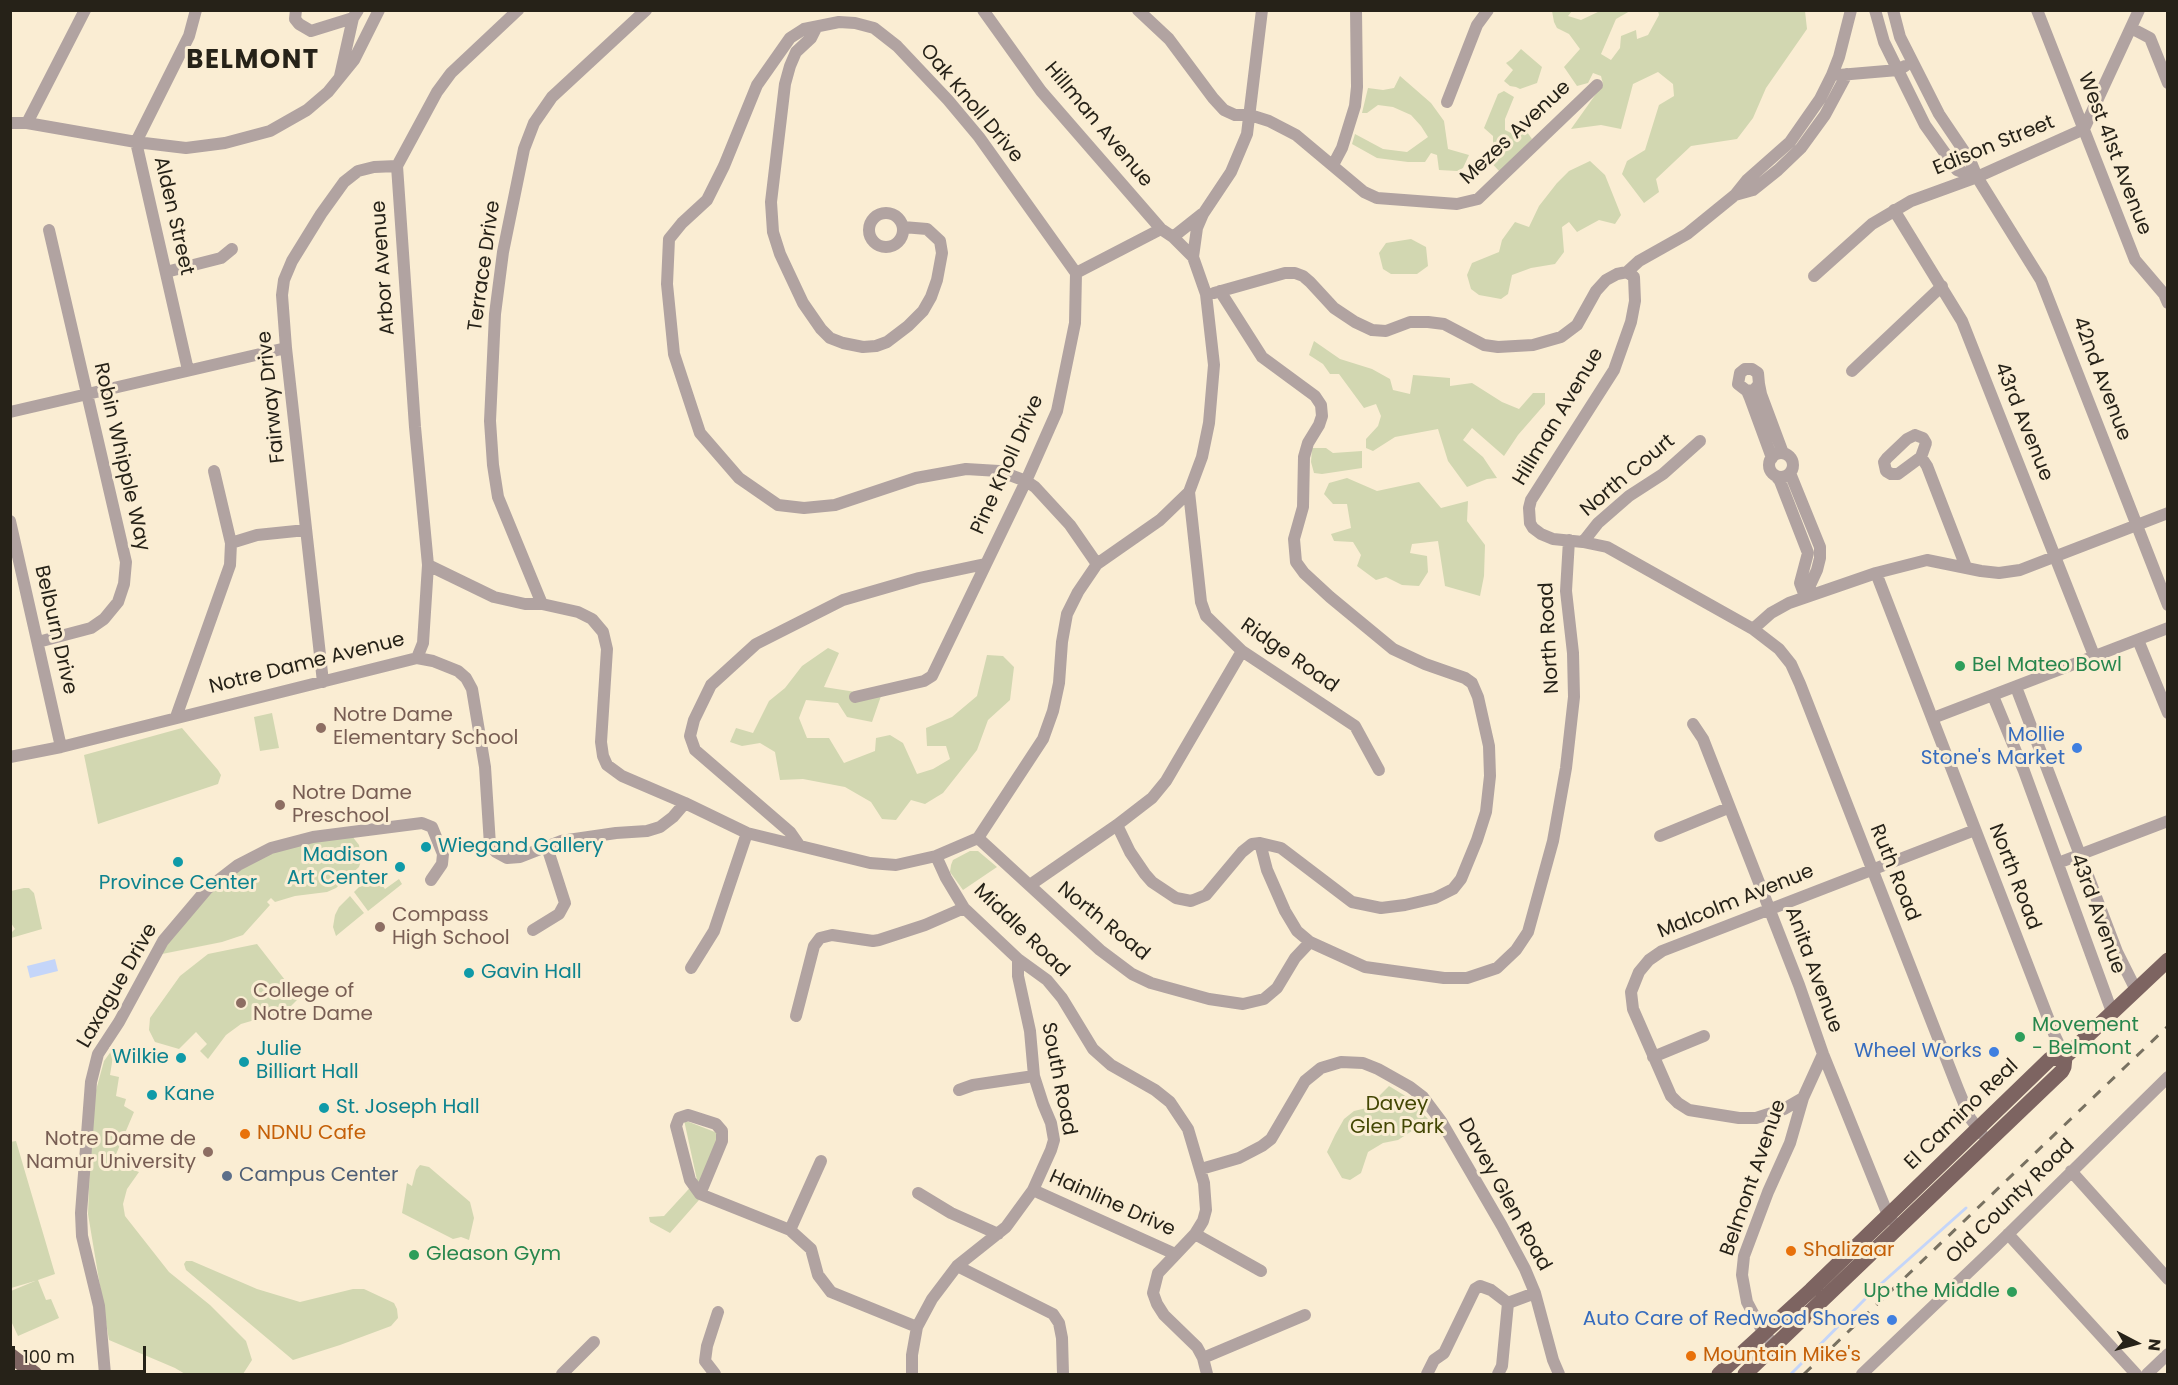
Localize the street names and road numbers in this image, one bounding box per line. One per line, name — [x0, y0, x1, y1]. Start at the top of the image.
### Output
street label: Oak Knoll Drive — [914, 40, 1028, 168]
street label: Hillman Avenue — [1039, 58, 1157, 192]
street label: West 41st Avenue — [2072, 69, 2156, 239]
street label: Mezes Avenue — [1456, 76, 1576, 190]
street label: Edison Street — [1930, 111, 2058, 181]
street label: Alden Street — [148, 154, 198, 278]
street label: Terrace Drive — [464, 199, 506, 333]
street label: Arbor Avenue — [367, 200, 401, 336]
street label: 42nd Avenue — [2066, 314, 2136, 444]
street label: Fairway Drive — [253, 330, 291, 464]
street label: Hillman Avenue — [1509, 344, 1609, 490]
street label: 43rd Avenue — [1988, 359, 2058, 485]
street label: Robin Whipple Way — [88, 360, 154, 554]
street label: Pine Knoll Drive — [967, 392, 1049, 538]
street label: North Court — [1576, 430, 1680, 522]
street label: Belburn Drive — [29, 563, 81, 697]
street label: North Road — [1535, 582, 1565, 694]
street label: Ridge Road — [1235, 614, 1343, 698]
street label: Notre Dame Avenue — [207, 628, 407, 700]
street label: Ruth Road — [1864, 821, 1924, 925]
street label: North Road — [1983, 821, 2045, 933]
street label: 43rd Avenue — [2064, 851, 2130, 977]
street label: Malcolm Avenue — [1654, 860, 1818, 944]
street label: North Road — [1052, 878, 1154, 966]
street label: Middle Road — [968, 879, 1074, 983]
street label: Anita Avenue — [1779, 904, 1847, 1036]
street label: Laxague Drive — [73, 920, 163, 1052]
street label: South Road — [1035, 1020, 1081, 1138]
street label: El Camino Real — [1900, 1055, 2024, 1175]
street label: Belmont Avenue — [1716, 1097, 1792, 1259]
street label: Davey Glen Road — [1452, 1114, 1556, 1276]
street label: Old County Road — [1942, 1135, 2080, 1269]
street label: Hainline Drive — [1045, 1165, 1179, 1243]

